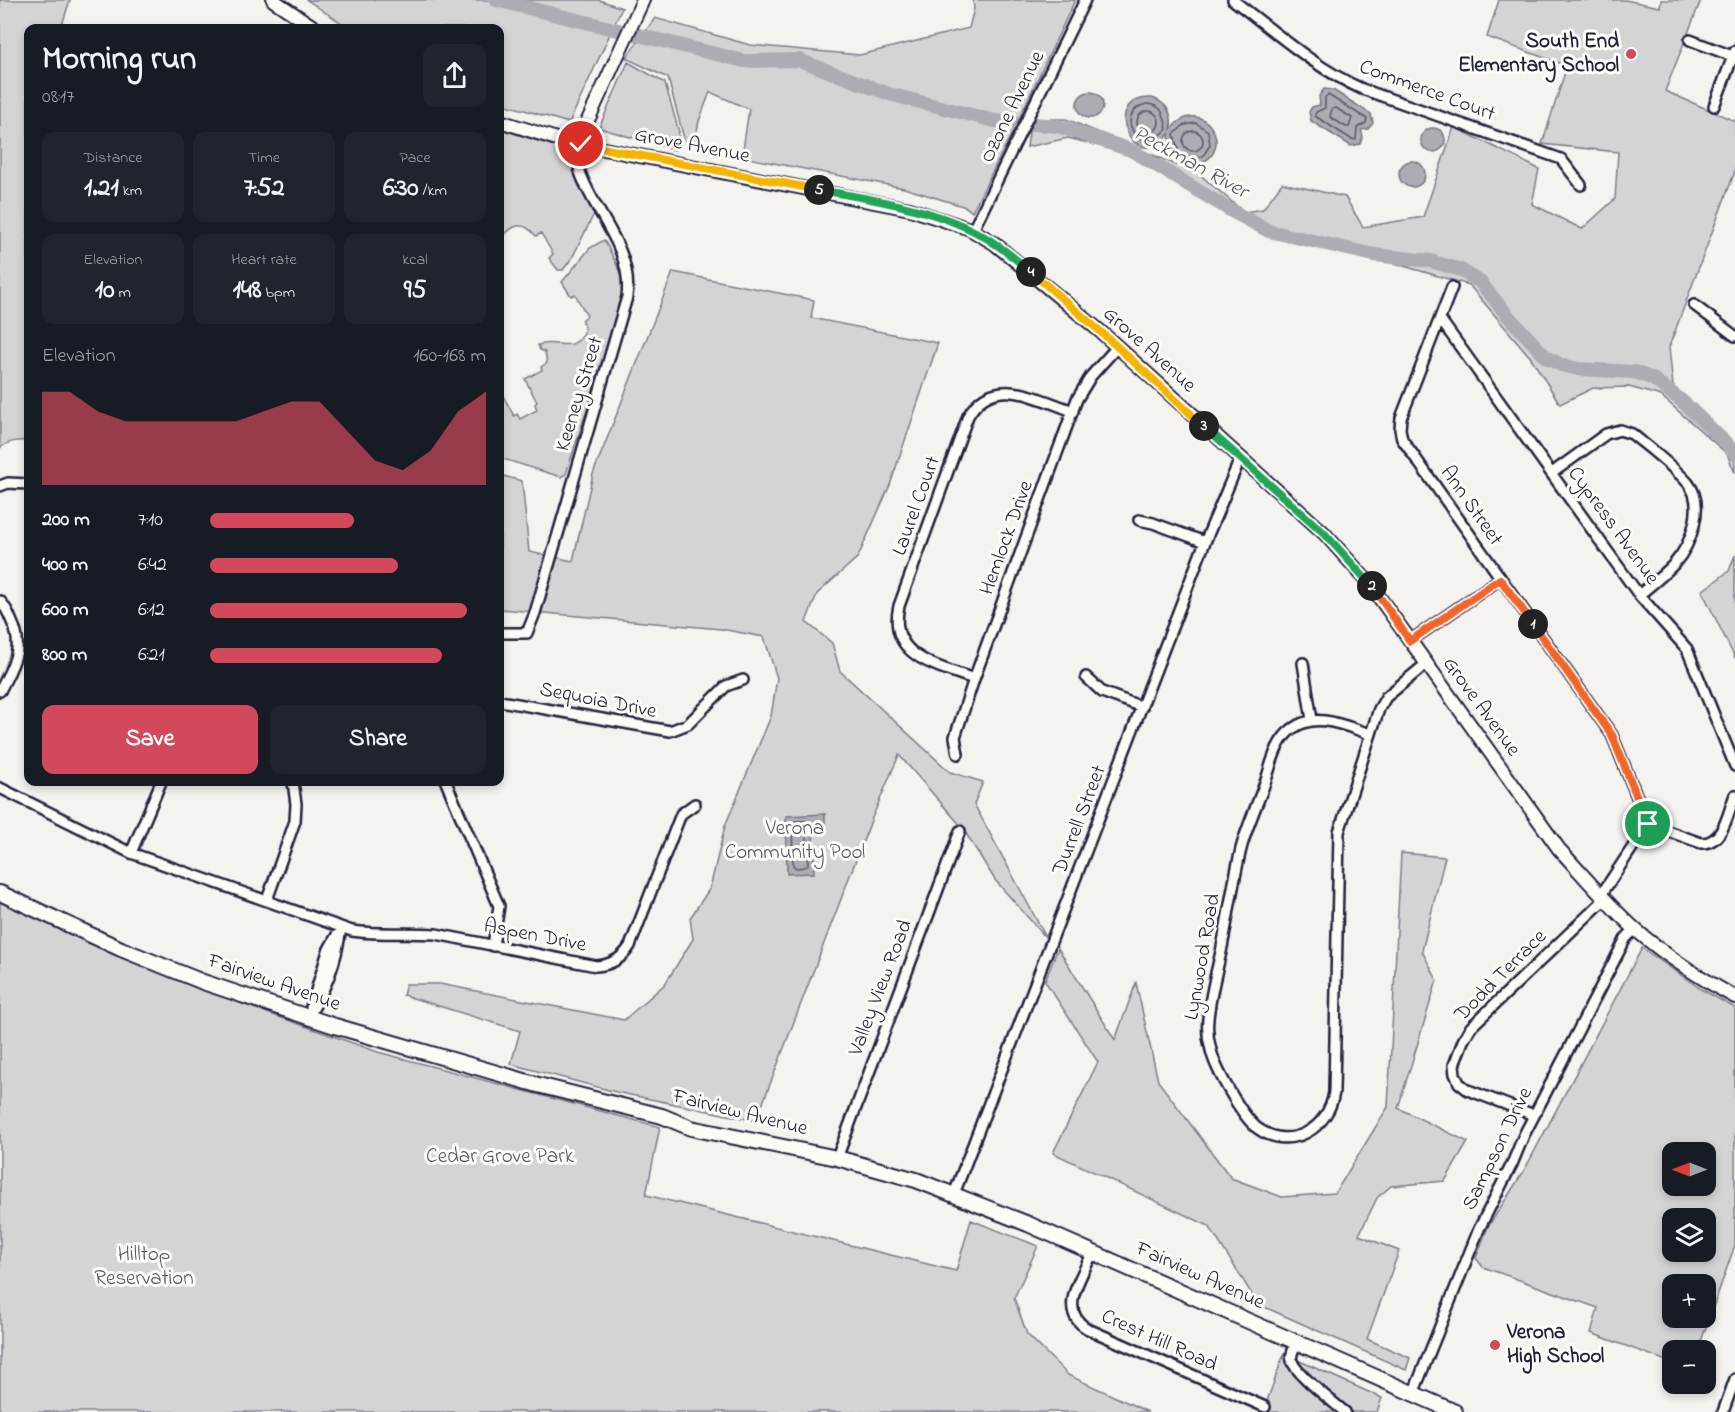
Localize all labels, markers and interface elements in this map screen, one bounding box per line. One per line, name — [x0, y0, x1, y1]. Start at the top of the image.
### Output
place label: South End Elementary School — [1458, 27, 1619, 83]
text: Morning run — [42, 36, 196, 84]
button: share — [423, 44, 486, 107]
street label: Ozone Avenue — [973, 45, 1053, 168]
marker: South End Elementary School — [1624, 47, 1638, 61]
street label: Commerce Court — [1355, 52, 1499, 130]
text: 08:17 — [42, 83, 74, 112]
pin — [555, 118, 606, 169]
water label: Peckman River — [1126, 118, 1256, 210]
street label: Grove Avenue — [632, 120, 753, 172]
icon: check — [564, 127, 597, 160]
text: Distance — [84, 146, 142, 170]
text: Time — [248, 146, 280, 170]
text: Pace — [399, 146, 431, 170]
text: 1.21 — [84, 170, 119, 208]
text: 7:52 — [244, 170, 284, 208]
text: 6:30 — [383, 170, 419, 208]
pin: 5 — [804, 175, 834, 205]
text: 5 — [814, 178, 824, 202]
text: km — [119, 179, 142, 203]
text: /km — [419, 179, 447, 203]
text: Elevation — [84, 248, 142, 272]
text: Heart rate — [231, 248, 297, 272]
text: kcal — [402, 248, 428, 272]
pin: 4 — [1016, 257, 1046, 287]
text: 4 — [1028, 260, 1034, 284]
text: 10 — [95, 272, 115, 310]
text: 148 — [233, 272, 262, 310]
text: 95 — [404, 272, 426, 310]
text: m — [115, 281, 131, 305]
text: bpm — [262, 281, 295, 305]
street label: Grove Avenue — [1096, 300, 1203, 401]
street label: Keeney Street — [548, 333, 614, 456]
text: Elevation — [42, 342, 116, 371]
text: 160–168 m — [413, 342, 486, 371]
pin: 3 — [1189, 411, 1219, 441]
text: 3 — [1201, 414, 1207, 438]
street label: Laurel Court — [885, 452, 949, 560]
street label: Ann Street — [1432, 460, 1510, 552]
street label: Cypress Avenue — [1558, 461, 1667, 593]
street label: Hemlock Drive — [972, 476, 1042, 600]
text: 200 m — [42, 506, 90, 535]
text: 7:10 — [138, 506, 163, 535]
text: 400 m — [42, 551, 88, 580]
text: 6:42 — [138, 551, 167, 580]
pin: 2 — [1357, 571, 1387, 601]
text: 2 — [1368, 574, 1376, 598]
text: 600 m — [42, 596, 89, 625]
text: 6:12 — [138, 596, 165, 625]
pin: 1 — [1518, 609, 1548, 639]
text: 1 — [1530, 612, 1536, 636]
text: 800 m — [42, 641, 87, 670]
text: 6:21 — [138, 641, 165, 670]
street label: Grove Avenue — [1435, 651, 1528, 764]
street label: Sequoia Drive — [537, 675, 660, 727]
button: Save — [42, 705, 258, 774]
button: Share — [270, 705, 486, 774]
street label: Durrell Street — [1045, 761, 1115, 880]
pin — [1622, 798, 1673, 849]
icon: arrive — [1631, 807, 1664, 840]
park label: Verona Community Pool — [725, 814, 865, 870]
street label: Lynwood Road — [1177, 891, 1231, 1023]
street label: Aspen Drive — [481, 911, 589, 961]
street label: Valley View Road — [841, 916, 923, 1062]
street label: Dodd Terrace — [1447, 923, 1554, 1030]
street label: Fairview Avenue — [203, 946, 345, 1020]
street label: Fairview Avenue — [668, 1081, 811, 1144]
street label: Sampson Drive — [1455, 1082, 1541, 1216]
park label: Cedar Grove Park — [426, 1142, 575, 1172]
north arrow — [1662, 1142, 1716, 1196]
map controls — [1662, 1142, 1716, 1394]
button: layers — [1662, 1208, 1716, 1262]
street label: Fairview Avenue — [1130, 1234, 1270, 1318]
park label: Hilltop Reservation — [94, 1240, 194, 1294]
button: + — [1662, 1274, 1716, 1328]
street label: Crest Hill Road — [1096, 1302, 1222, 1380]
place label: Verona High School — [1506, 1318, 1605, 1374]
marker: Verona High School — [1488, 1338, 1502, 1352]
button: − — [1662, 1340, 1716, 1394]

